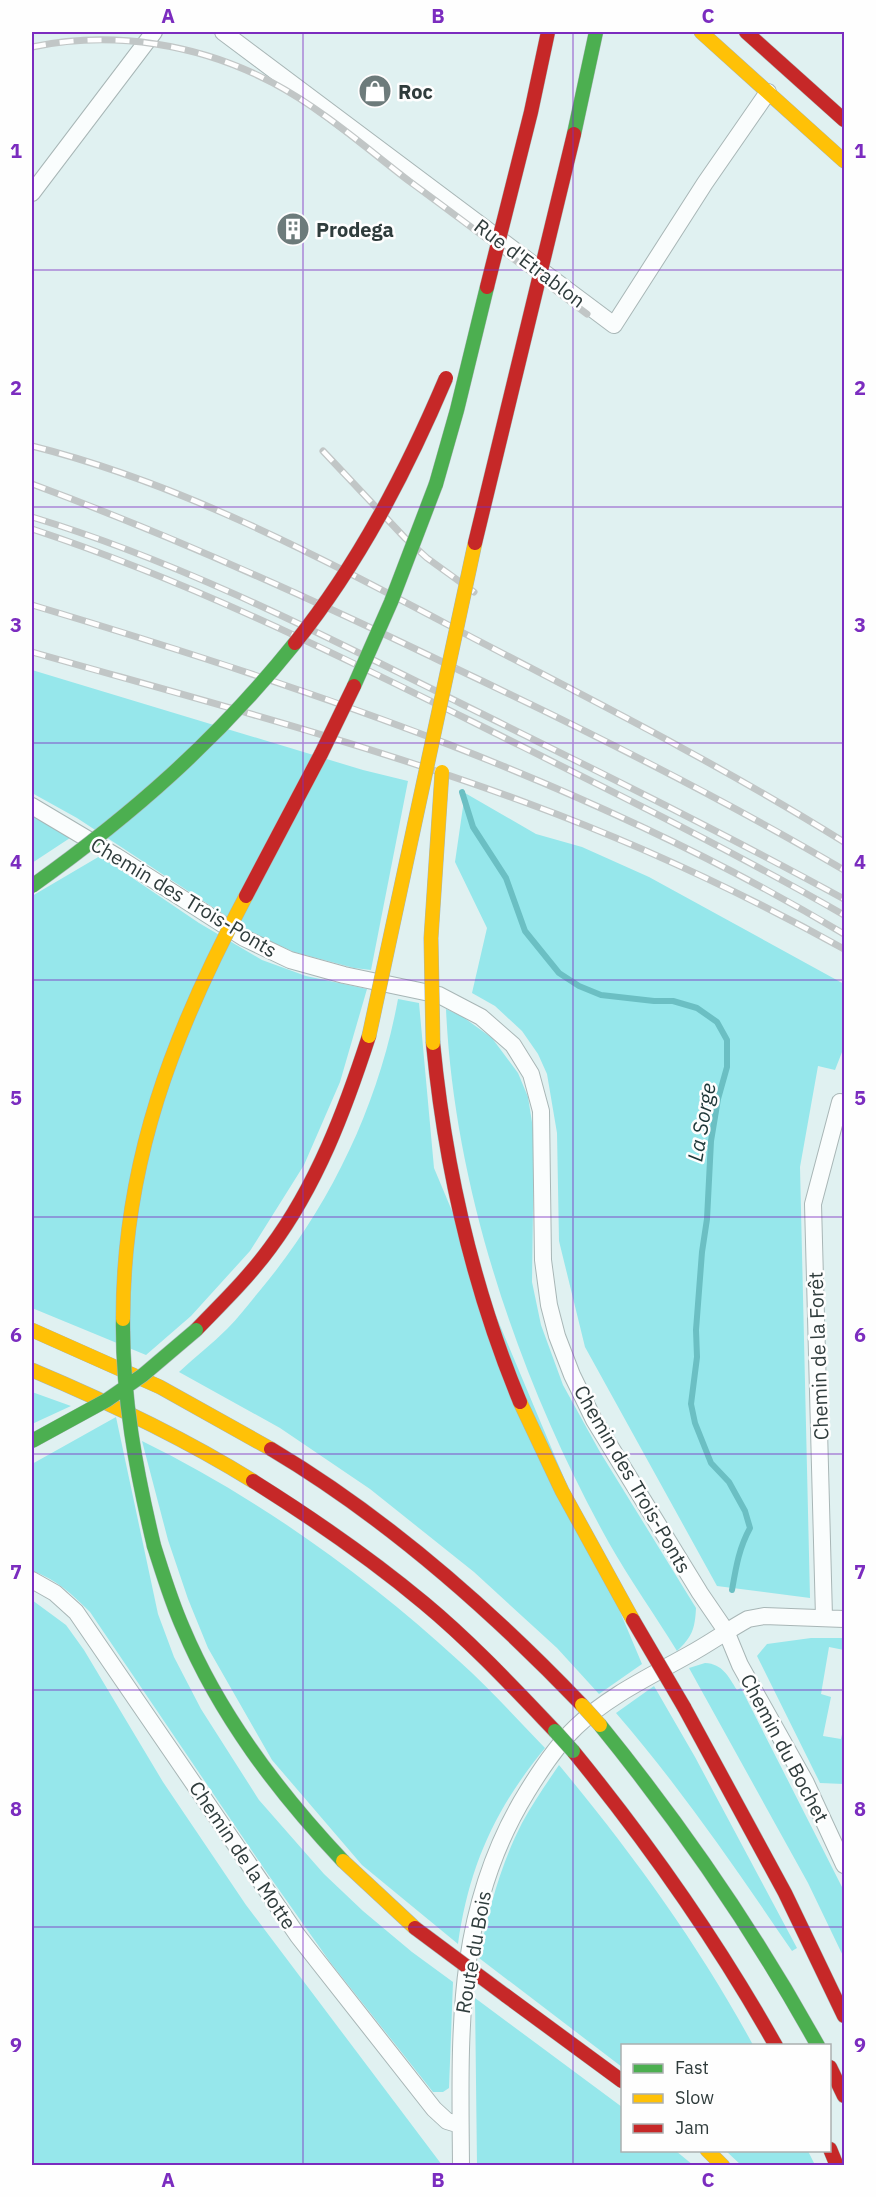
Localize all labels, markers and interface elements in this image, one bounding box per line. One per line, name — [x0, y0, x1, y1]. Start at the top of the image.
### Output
text: A — [161, 2, 175, 29]
text: B — [431, 2, 445, 29]
text: C — [701, 2, 715, 29]
shop icon: Roc — [357, 73, 393, 109]
place label: Roc — [398, 78, 433, 105]
text: 1 — [10, 137, 22, 164]
text: 1 — [854, 137, 866, 164]
building icon: Prodega — [275, 211, 311, 247]
street label: Rue d'Etrablon — [469, 212, 591, 314]
place label: Prodega — [316, 216, 394, 243]
text: 2 — [10, 374, 22, 401]
text: 2 — [854, 374, 866, 401]
text: 3 — [10, 611, 22, 638]
text: 3 — [854, 611, 866, 638]
street label: Chemin des Trois-Ponts — [86, 831, 282, 963]
text: 4 — [10, 848, 22, 875]
text: 4 — [854, 848, 866, 875]
water label: La Sorge — [680, 1080, 722, 1163]
text: 5 — [10, 1084, 22, 1111]
text: 5 — [854, 1084, 866, 1111]
street label: Chemin de la Forêt — [802, 1271, 834, 1441]
text: 6 — [10, 1321, 22, 1348]
text: 6 — [854, 1321, 866, 1348]
street label: Chemin des Trois-Ponts — [568, 1380, 698, 1578]
text: 7 — [10, 1558, 22, 1585]
text: 7 — [854, 1558, 866, 1585]
street label: Chemin du Bochet — [734, 1669, 836, 1827]
street label: Chemin de la Motte — [183, 1775, 303, 1935]
text: 8 — [10, 1795, 22, 1822]
text: 8 — [854, 1795, 866, 1822]
street label: Route du Bois — [449, 1888, 497, 2016]
text: 9 — [10, 2031, 22, 2058]
text: 9 — [854, 2031, 866, 2058]
legend — [621, 2044, 831, 2152]
text: Fast — [675, 2056, 709, 2079]
text: Slow — [675, 2086, 714, 2109]
text: Jam — [675, 2116, 710, 2139]
text: A — [161, 2166, 175, 2193]
text: B — [431, 2166, 445, 2193]
text: C — [701, 2166, 715, 2193]

